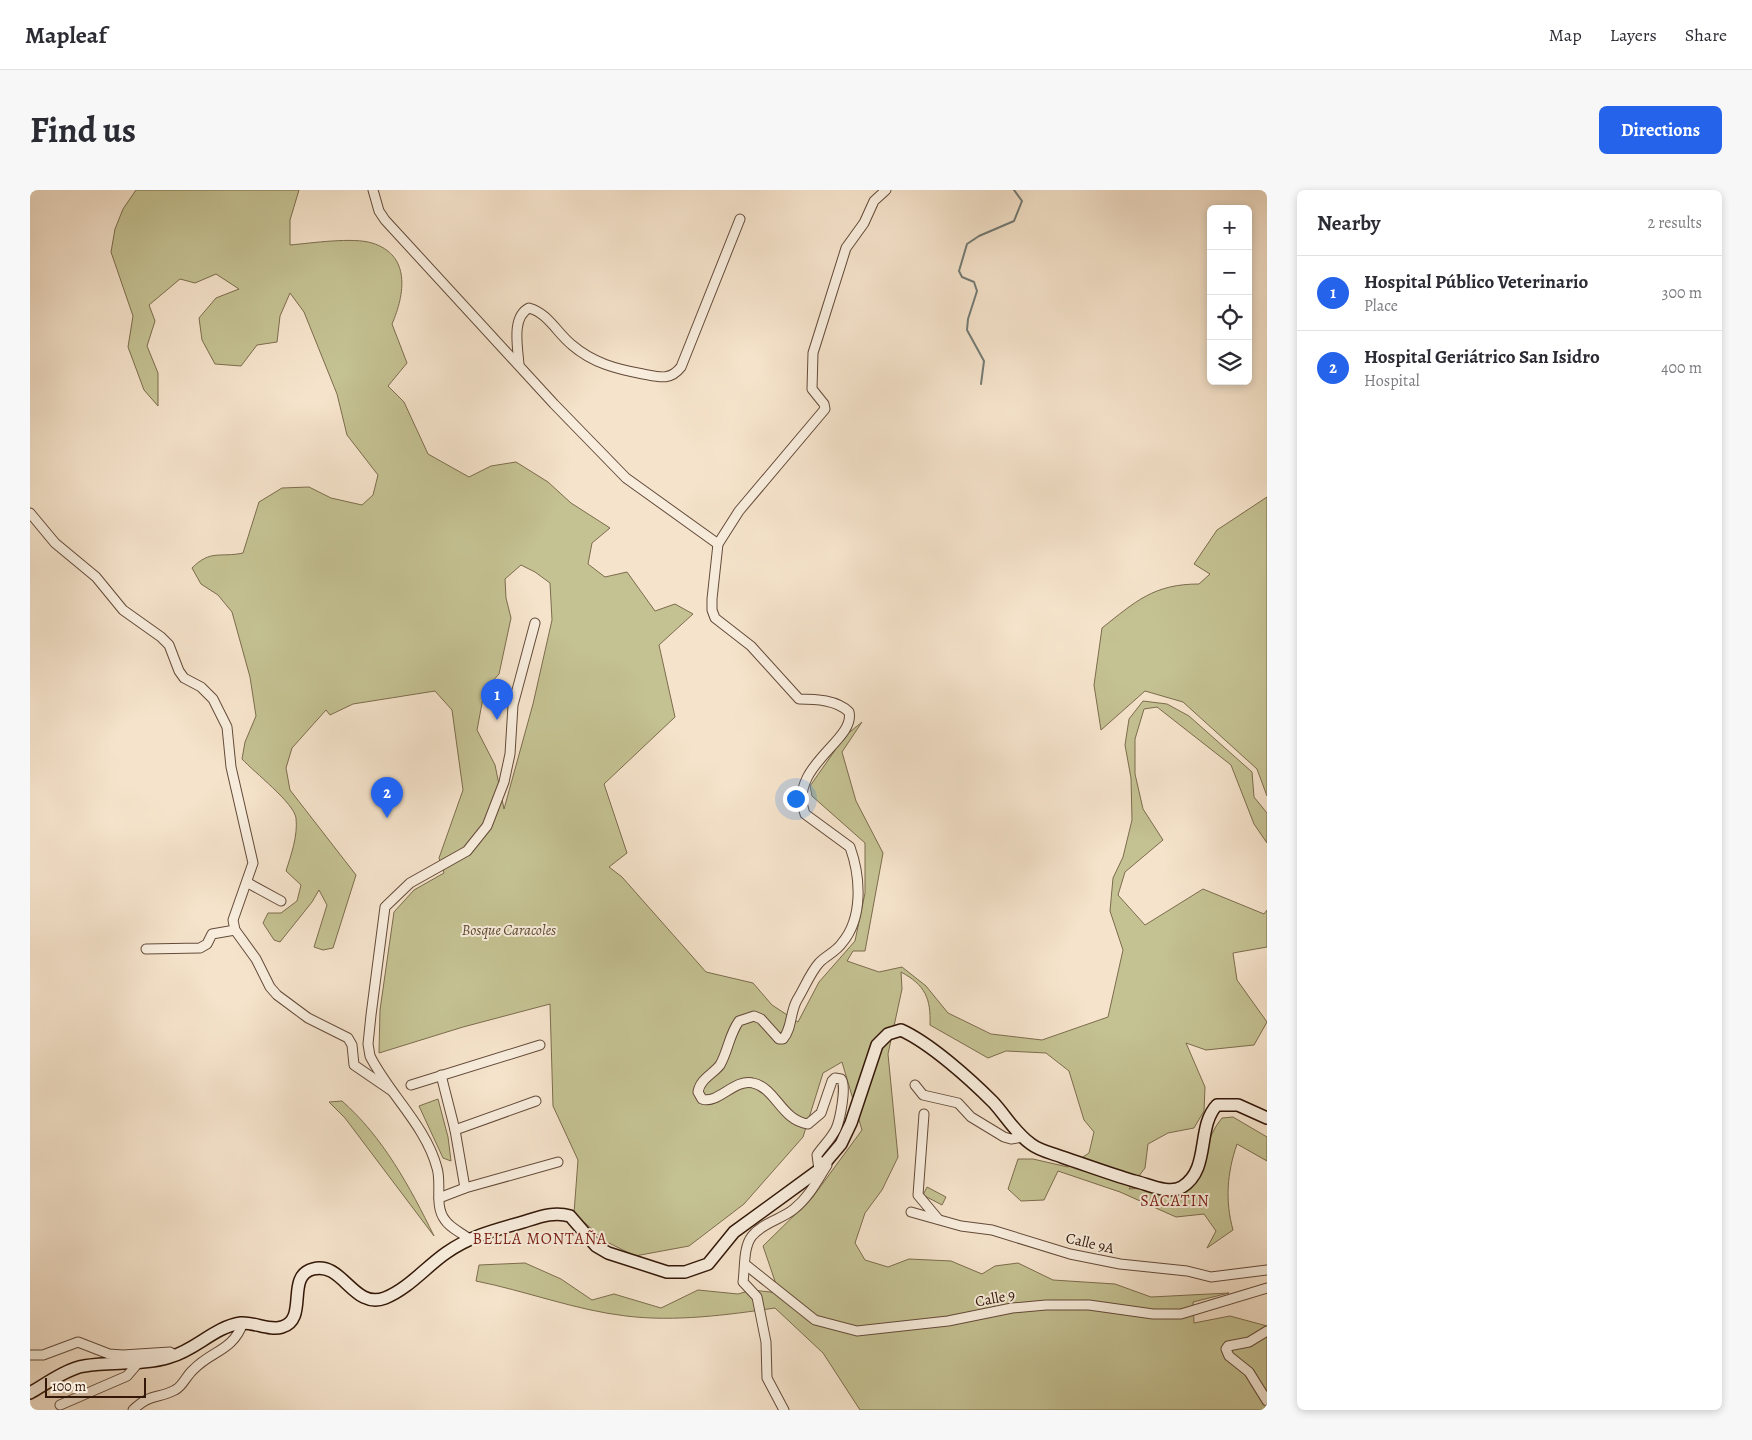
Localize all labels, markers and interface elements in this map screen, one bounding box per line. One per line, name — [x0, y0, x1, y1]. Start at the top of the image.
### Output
text: Mapleaf — [25, 19, 107, 51]
text: Map — [1549, 23, 1582, 47]
text: Layers — [1610, 23, 1657, 47]
text: Share — [1685, 23, 1727, 47]
text: Find us — [30, 106, 136, 154]
button: Directions — [1599, 106, 1722, 154]
map controls — [1207, 205, 1252, 385]
button: + — [1207, 205, 1252, 250]
text: Nearby — [1317, 209, 1380, 237]
text: 2 results — [1647, 212, 1702, 234]
button: − — [1207, 250, 1252, 295]
text: Hospital Público Veterinario — [1364, 269, 1588, 295]
text: 1 — [1330, 282, 1336, 304]
text: 300 m — [1662, 282, 1702, 304]
button: locate — [1207, 295, 1252, 340]
text: Place — [1364, 295, 1398, 317]
button: layers — [1207, 340, 1252, 385]
text: Hospital Geriátrico San Isidro — [1364, 344, 1600, 370]
text: 2 — [1329, 357, 1337, 379]
text: 400 m — [1661, 357, 1702, 379]
text: Hospital — [1364, 370, 1420, 392]
pin: 1 — [481, 679, 513, 720]
pin: 2 — [371, 777, 403, 818]
your location — [783, 786, 809, 812]
park label: Bosque Caracoles — [462, 920, 556, 940]
district label: SACATIN — [1140, 1190, 1210, 1212]
district label: BELLA MONTAÑA — [473, 1228, 607, 1250]
street label: Calle 9A — [1064, 1228, 1116, 1258]
street label: Calle 9 — [973, 1284, 1017, 1312]
scale bar — [45, 1375, 146, 1398]
text: 100 m — [52, 1377, 86, 1396]

